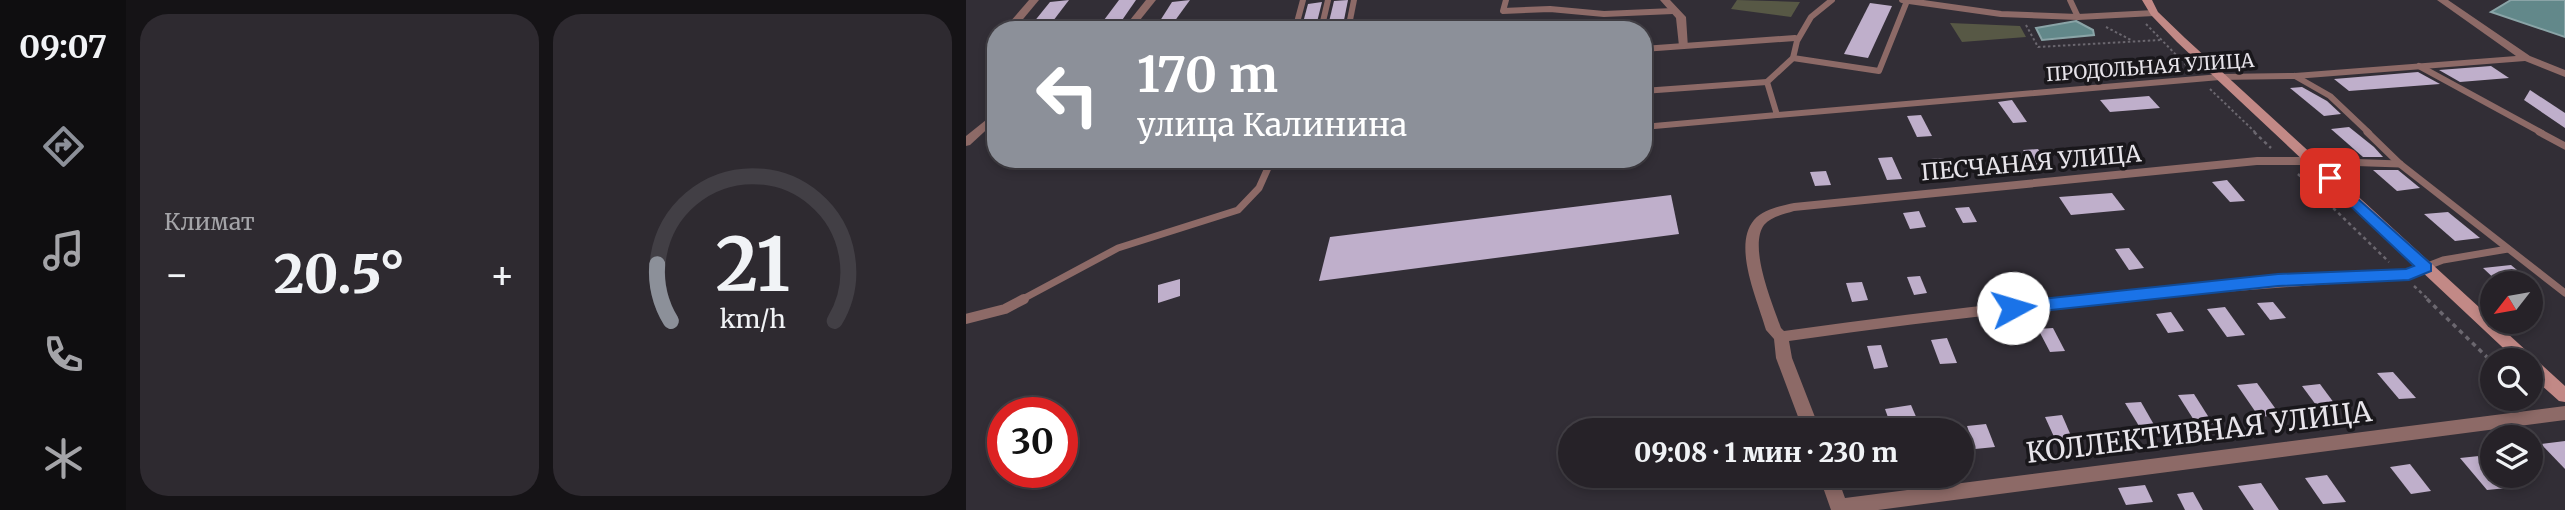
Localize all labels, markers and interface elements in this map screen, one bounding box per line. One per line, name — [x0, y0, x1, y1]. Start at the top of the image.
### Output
text: 09:07 — [19, 27, 107, 67]
text: 170 m — [1137, 44, 1278, 105]
street label: ПРОДОЛЬНАЯ УЛИЦА — [2045, 48, 2255, 86]
icon: left — [1022, 49, 1113, 140]
text: улица Калинина — [1137, 105, 1407, 145]
icon: directions — [39, 122, 88, 171]
street label: ПЕСЧАНАЯ УЛИЦА — [1920, 138, 2143, 187]
pin — [2300, 148, 2360, 208]
icon: arrive — [2311, 159, 2349, 197]
text: Климат — [164, 207, 255, 236]
text: 21 — [715, 219, 790, 311]
icon: music — [39, 226, 88, 275]
text: 20.5° — [274, 242, 405, 307]
text: − — [164, 251, 189, 298]
text: + — [490, 251, 515, 298]
position arrow — [1976, 271, 2050, 345]
north arrow — [2480, 271, 2543, 334]
map controls — [2480, 271, 2543, 488]
text: km/h — [719, 303, 786, 335]
icon: phone — [39, 330, 88, 379]
button: search — [2480, 348, 2543, 411]
street label: КОЛЛЕКТИВНАЯ УЛИЦА — [2024, 393, 2374, 471]
speed limit sign: 30 — [987, 397, 1078, 488]
button: layers — [2480, 425, 2543, 488]
icon: climate — [39, 434, 88, 483]
text: 09:08 · 1 мин · 230 m — [1634, 436, 1898, 469]

